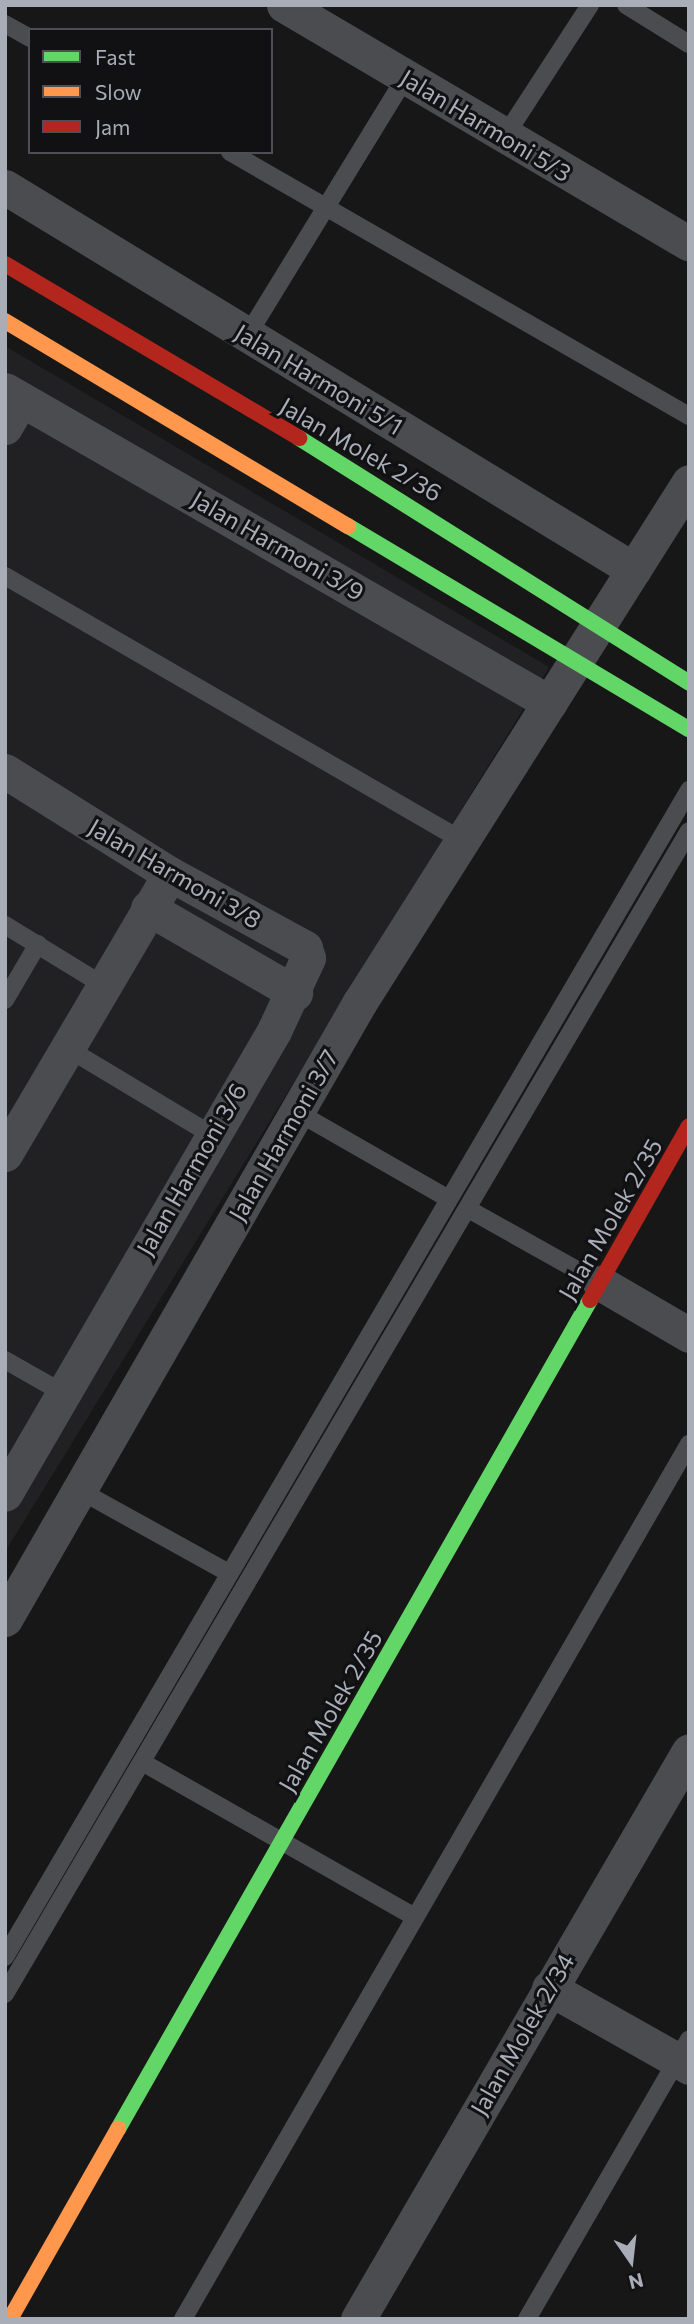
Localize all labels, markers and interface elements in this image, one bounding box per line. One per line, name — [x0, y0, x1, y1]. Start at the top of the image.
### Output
legend — [28, 28, 273, 154]
text: Fast — [95, 44, 136, 69]
street label: Jalan Harmoni 5/3 — [395, 63, 577, 187]
text: Slow — [95, 79, 142, 104]
text: Jam — [95, 114, 130, 139]
street label: Jalan Harmoni 5/1 — [230, 318, 408, 440]
street label: Jalan Molek 2/36 — [275, 391, 447, 507]
street label: Jalan Harmoni 3/9 — [187, 484, 369, 606]
street label: Jalan Harmoni 3/8 — [84, 812, 266, 934]
street label: Jalan Harmoni 3/7 — [222, 1044, 344, 1226]
street label: Jalan Harmoni 3/6 — [130, 1078, 252, 1260]
street label: Jalan Molek 2/35 — [552, 1133, 668, 1305]
street label: Jalan Molek 2/35 — [272, 1625, 388, 1797]
street label: Jalan Molek 2/34 — [464, 1948, 580, 2120]
north arrow — [596, 2226, 666, 2296]
text: N — [627, 2269, 646, 2295]

